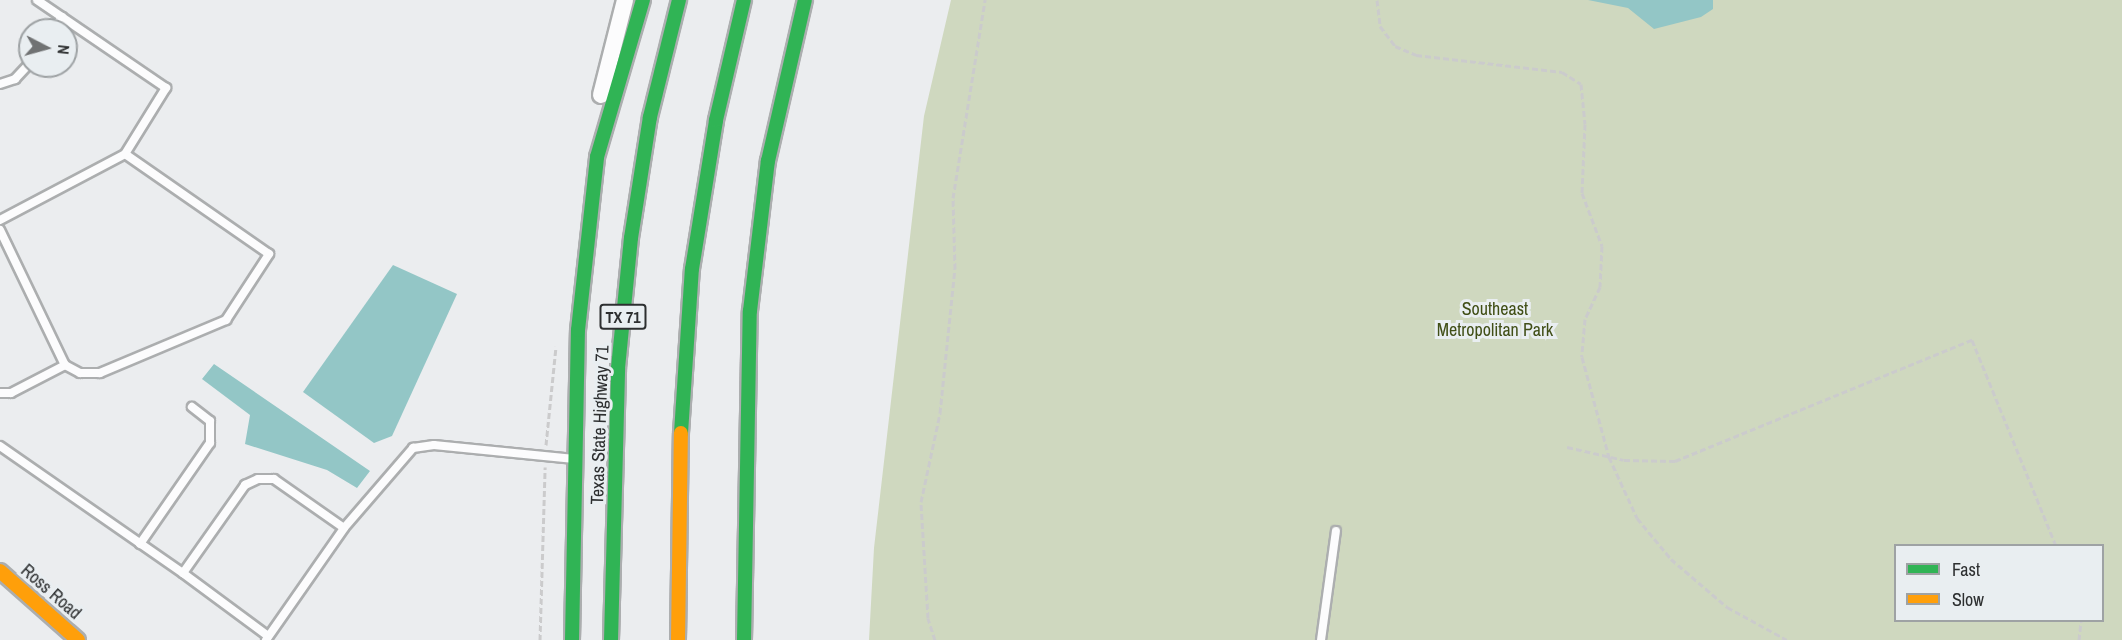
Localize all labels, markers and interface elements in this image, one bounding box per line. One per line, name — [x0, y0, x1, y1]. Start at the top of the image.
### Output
north arrow — [18, 18, 78, 78]
text: N — [52, 44, 75, 56]
park label: Southeast Metropolitan Park — [1437, 299, 1553, 342]
road number: TX 71 — [599, 304, 647, 330]
street label: Texas State Highway 71 — [586, 345, 614, 505]
legend — [1894, 544, 2104, 622]
text: Fast — [1952, 557, 1980, 582]
street label: Ross Road — [16, 560, 86, 624]
text: Slow — [1952, 587, 1984, 612]

